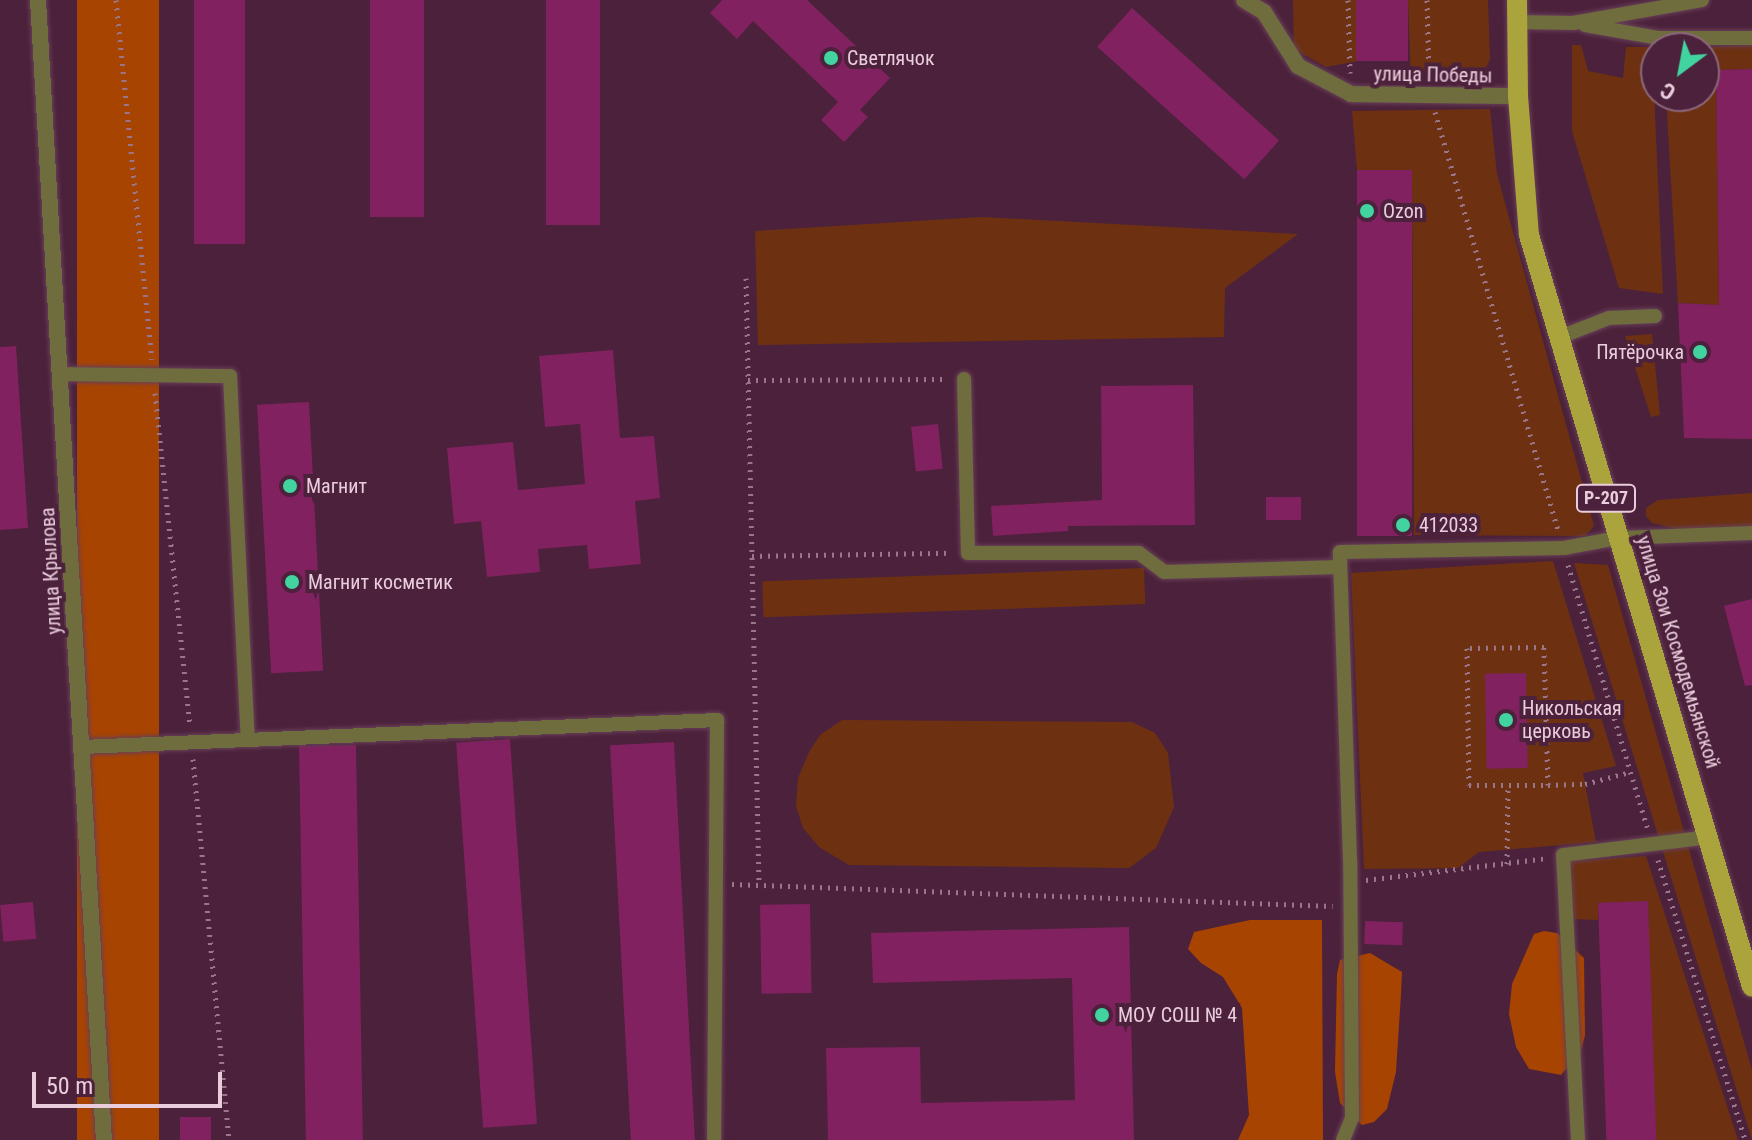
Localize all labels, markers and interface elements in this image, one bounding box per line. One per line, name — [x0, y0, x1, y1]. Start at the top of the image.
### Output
north arrow — [1640, 32, 1720, 112]
place label: Светлячок — [847, 46, 934, 70]
marker: Светлячок — [822, 49, 840, 67]
street label: улица Победы — [1373, 62, 1493, 88]
text: С — [1656, 77, 1680, 105]
place label: Ozon — [1383, 199, 1423, 223]
marker: Ozon — [1358, 202, 1376, 220]
place label: Пятёрочка — [1596, 340, 1684, 364]
marker: Пятёрочка — [1691, 343, 1709, 361]
place label: Магнит — [306, 474, 367, 498]
marker: Магнит — [281, 477, 299, 495]
road number: Р-207 — [1574, 484, 1638, 512]
street label: улица Крылова — [36, 507, 66, 635]
place label: 412033 — [1419, 513, 1478, 537]
marker: 412033 — [1394, 516, 1412, 534]
street label: улица Зои Космодемьянской — [1631, 533, 1725, 771]
place label: Магнит косметик — [308, 570, 453, 594]
marker: Магнит косметик — [283, 573, 301, 591]
place label: Никольская церковь — [1522, 696, 1622, 743]
marker: Никольская церковь — [1497, 711, 1515, 729]
place label: МОУ СОШ № 4 — [1118, 1003, 1237, 1027]
marker: МОУ СОШ № 4 — [1093, 1006, 1111, 1024]
scale bar — [36, 1056, 226, 1106]
text: 50 m — [46, 1072, 93, 1100]

